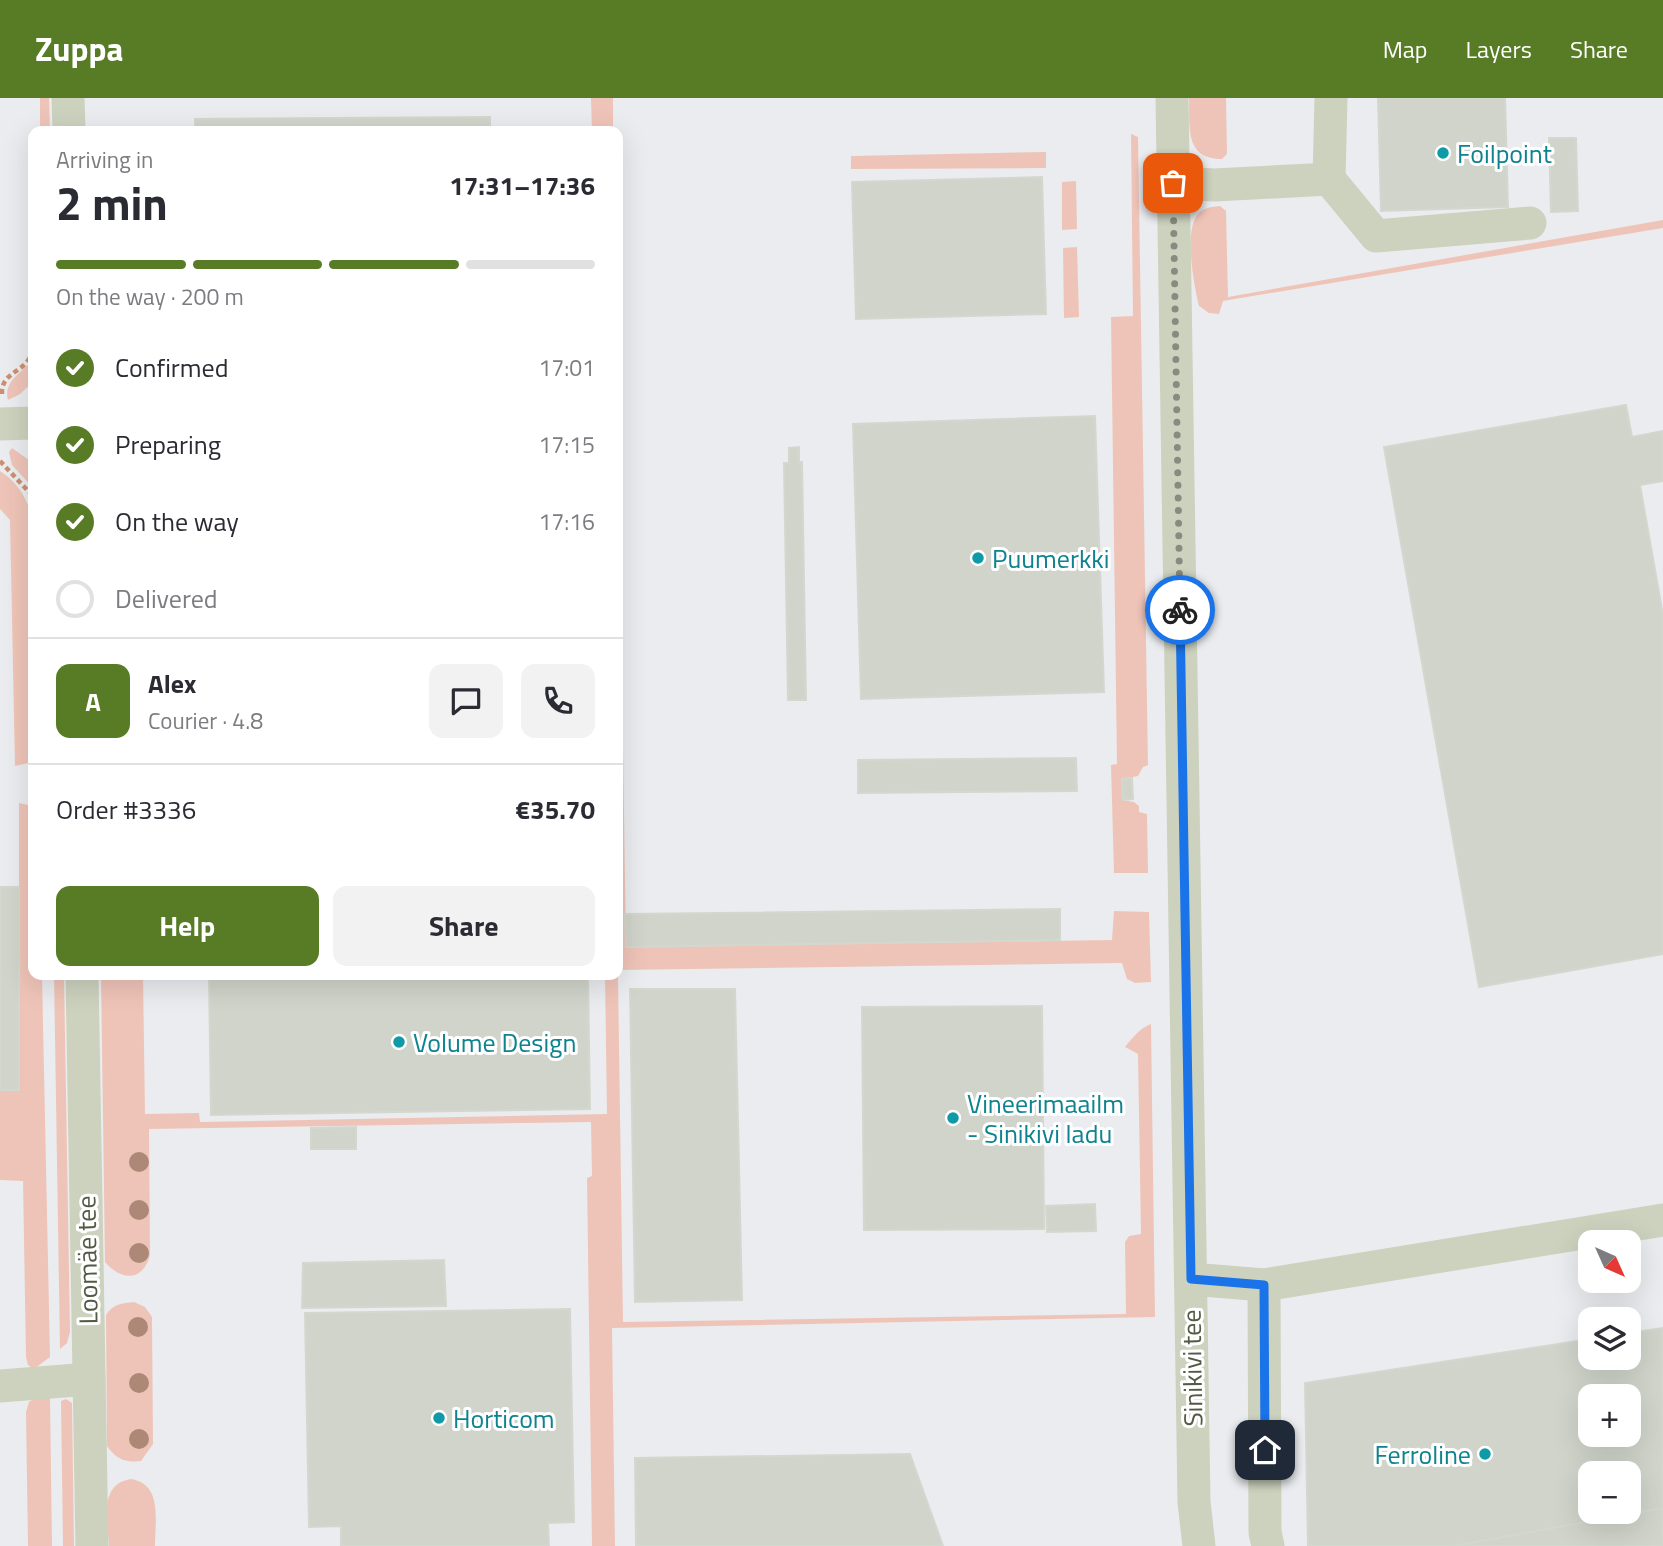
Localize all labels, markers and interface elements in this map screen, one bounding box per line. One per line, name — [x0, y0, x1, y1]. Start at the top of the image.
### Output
text: Zuppa — [35, 24, 123, 74]
text: Map — [1383, 31, 1428, 67]
text: Layers — [1466, 31, 1532, 67]
text: Share — [1570, 31, 1628, 67]
place label: Foilpoint — [1457, 134, 1552, 173]
text: Arriving in — [56, 142, 153, 177]
marker: Foilpoint — [1435, 145, 1451, 161]
pin — [1143, 153, 1203, 213]
icon: bag — [1154, 164, 1192, 202]
text: 17:31–17:36 — [449, 166, 595, 205]
text: 2 min — [56, 168, 168, 238]
text: On the way · 200 m — [56, 279, 244, 314]
text: Confirmed — [115, 348, 229, 387]
icon: check — [56, 349, 94, 387]
text: 17:01 — [538, 350, 595, 385]
text: Preparing — [115, 425, 221, 464]
icon: check — [56, 426, 94, 464]
text: 17:15 — [538, 427, 595, 462]
text: On the way — [115, 502, 239, 541]
icon: check — [56, 503, 94, 541]
text: 17:16 — [538, 504, 595, 539]
place label: Puumerkki — [992, 539, 1110, 578]
marker: Puumerkki — [970, 550, 986, 566]
courier — [1145, 575, 1215, 645]
text: Delivered — [115, 579, 218, 618]
icon: bike — [1161, 591, 1199, 629]
text: Alex — [148, 664, 196, 703]
button: chat — [429, 664, 503, 738]
button: phone — [521, 664, 595, 738]
text: A — [85, 682, 101, 721]
text: Courier · 4.8 — [148, 703, 263, 738]
text: Order #3336 — [56, 790, 196, 829]
text: €35.70 — [516, 790, 595, 829]
button: Help — [56, 886, 319, 966]
button: Share — [333, 886, 595, 966]
place label: Volume Design — [413, 1023, 576, 1062]
marker: Volume Design — [391, 1034, 407, 1050]
place label: Vineerimaailm - Sinikivi ladu — [967, 1084, 1124, 1153]
marker: Vineerimaailm - Sinikivi ladu — [945, 1110, 961, 1126]
street label: Loomäe tee — [66, 1195, 108, 1325]
north arrow — [1578, 1230, 1642, 1293]
map controls — [1578, 1230, 1641, 1524]
button: layers — [1578, 1307, 1641, 1370]
street label: Sinikivi tee — [1171, 1309, 1213, 1427]
button: + — [1578, 1384, 1641, 1447]
place label: Horticom — [453, 1399, 555, 1438]
marker: Horticom — [431, 1410, 447, 1426]
pin — [1235, 1420, 1295, 1480]
icon: home — [1246, 1431, 1284, 1469]
place label: Ferroline — [1374, 1435, 1471, 1474]
marker: Ferroline — [1477, 1446, 1493, 1462]
button: − — [1578, 1461, 1641, 1524]

